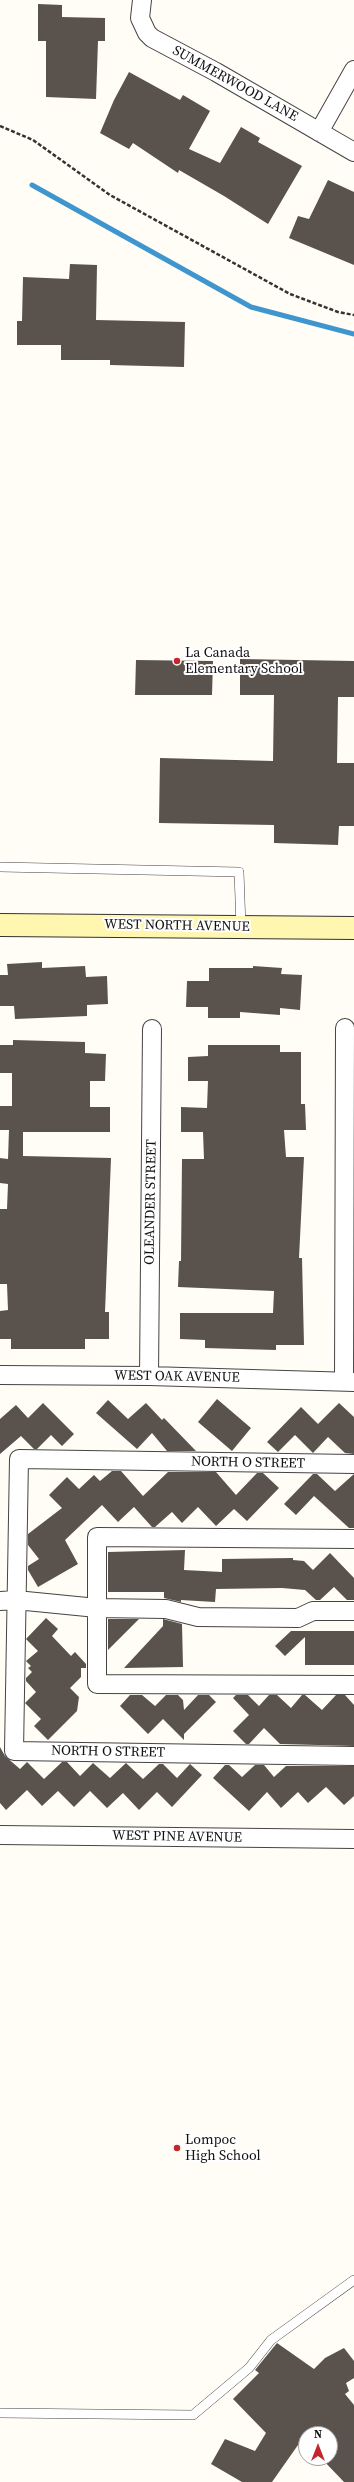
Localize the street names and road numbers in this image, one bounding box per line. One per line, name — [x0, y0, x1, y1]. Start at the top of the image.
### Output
street label: SUMMERWOOD LANE — [169, 43, 301, 125]
street label: WEST NORTH AVENUE — [104, 916, 250, 936]
street label: OLEANDER STREET — [142, 1139, 160, 1265]
street label: WEST OAK AVENUE — [114, 1368, 240, 1386]
street label: NORTH O STREET — [191, 1454, 305, 1472]
street label: NORTH O STREET — [51, 1743, 165, 1761]
street label: WEST PINE AVENUE — [112, 1827, 242, 1847]

